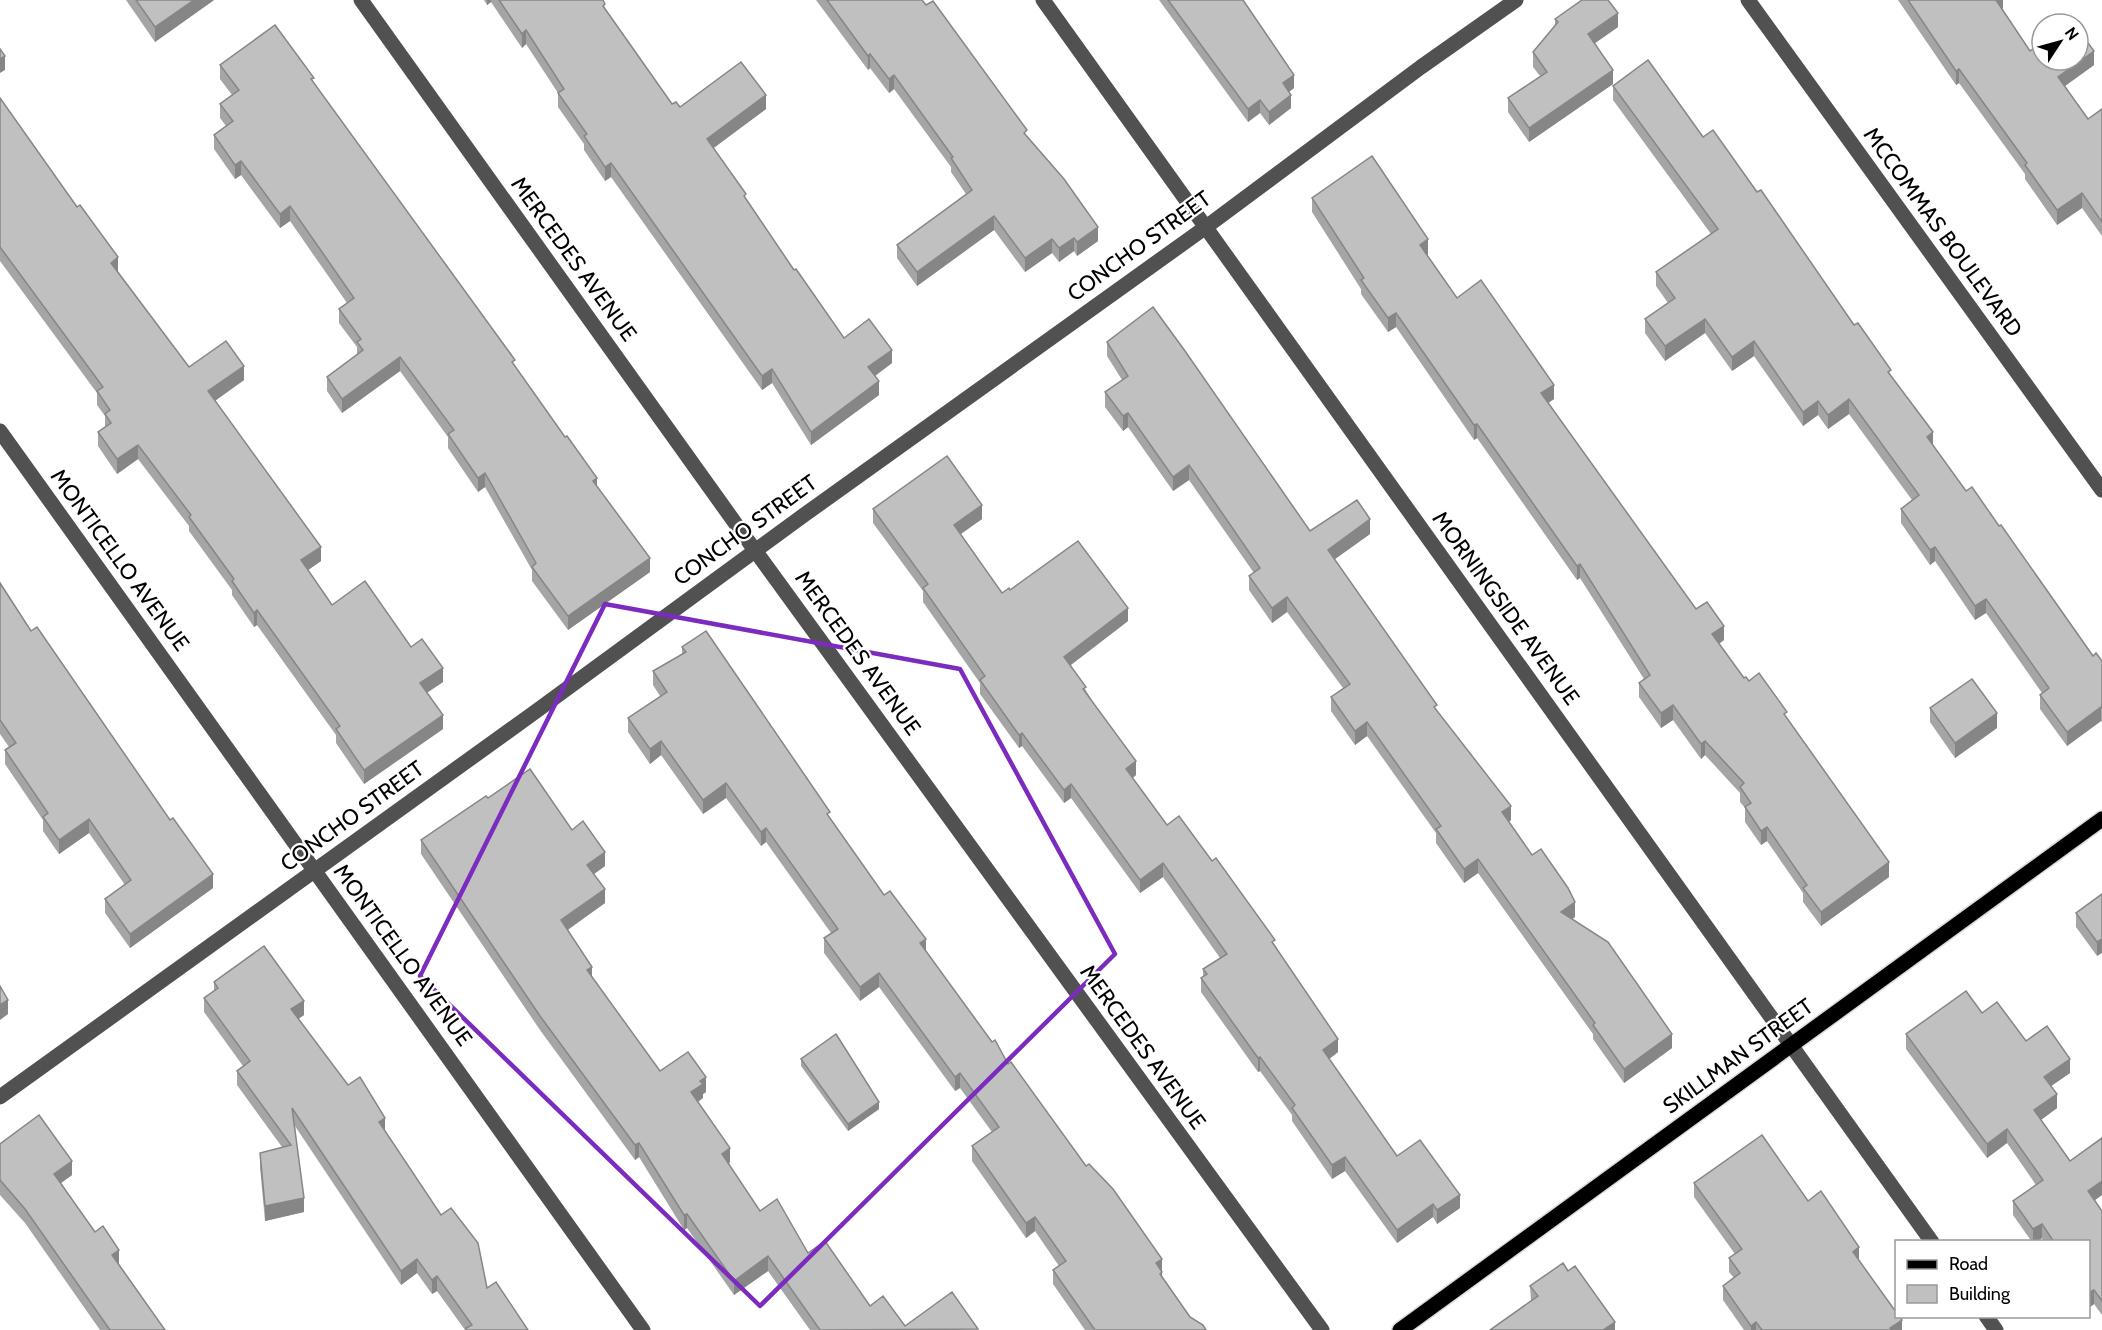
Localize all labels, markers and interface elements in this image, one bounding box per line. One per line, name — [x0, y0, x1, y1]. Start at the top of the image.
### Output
north arrow — [2030, 12, 2090, 72]
text: N — [2061, 23, 2083, 44]
street label: MCCOMMAS BOULEVARD — [1858, 122, 2028, 342]
street label: MERCEDES AVENUE — [505, 172, 643, 346]
street label: CONCHO STREET — [1062, 185, 1216, 307]
street label: MONTICELLO AVENUE — [45, 464, 195, 656]
street label: CONCHO STREET — [668, 469, 822, 591]
street label: MORNINGSIDE AVENUE — [1427, 506, 1585, 710]
street label: MERCEDES AVENUE — [789, 566, 927, 740]
street label: CONCHO STREET — [275, 755, 429, 877]
street label: MONTICELLO AVENUE — [328, 859, 478, 1051]
street label: MERCEDES AVENUE — [1074, 960, 1212, 1134]
street label: SKILLMAN STREET — [1658, 992, 1818, 1119]
legend — [1895, 1240, 2090, 1318]
text: Road — [1949, 1253, 1988, 1275]
text: Building — [1949, 1283, 2011, 1305]

